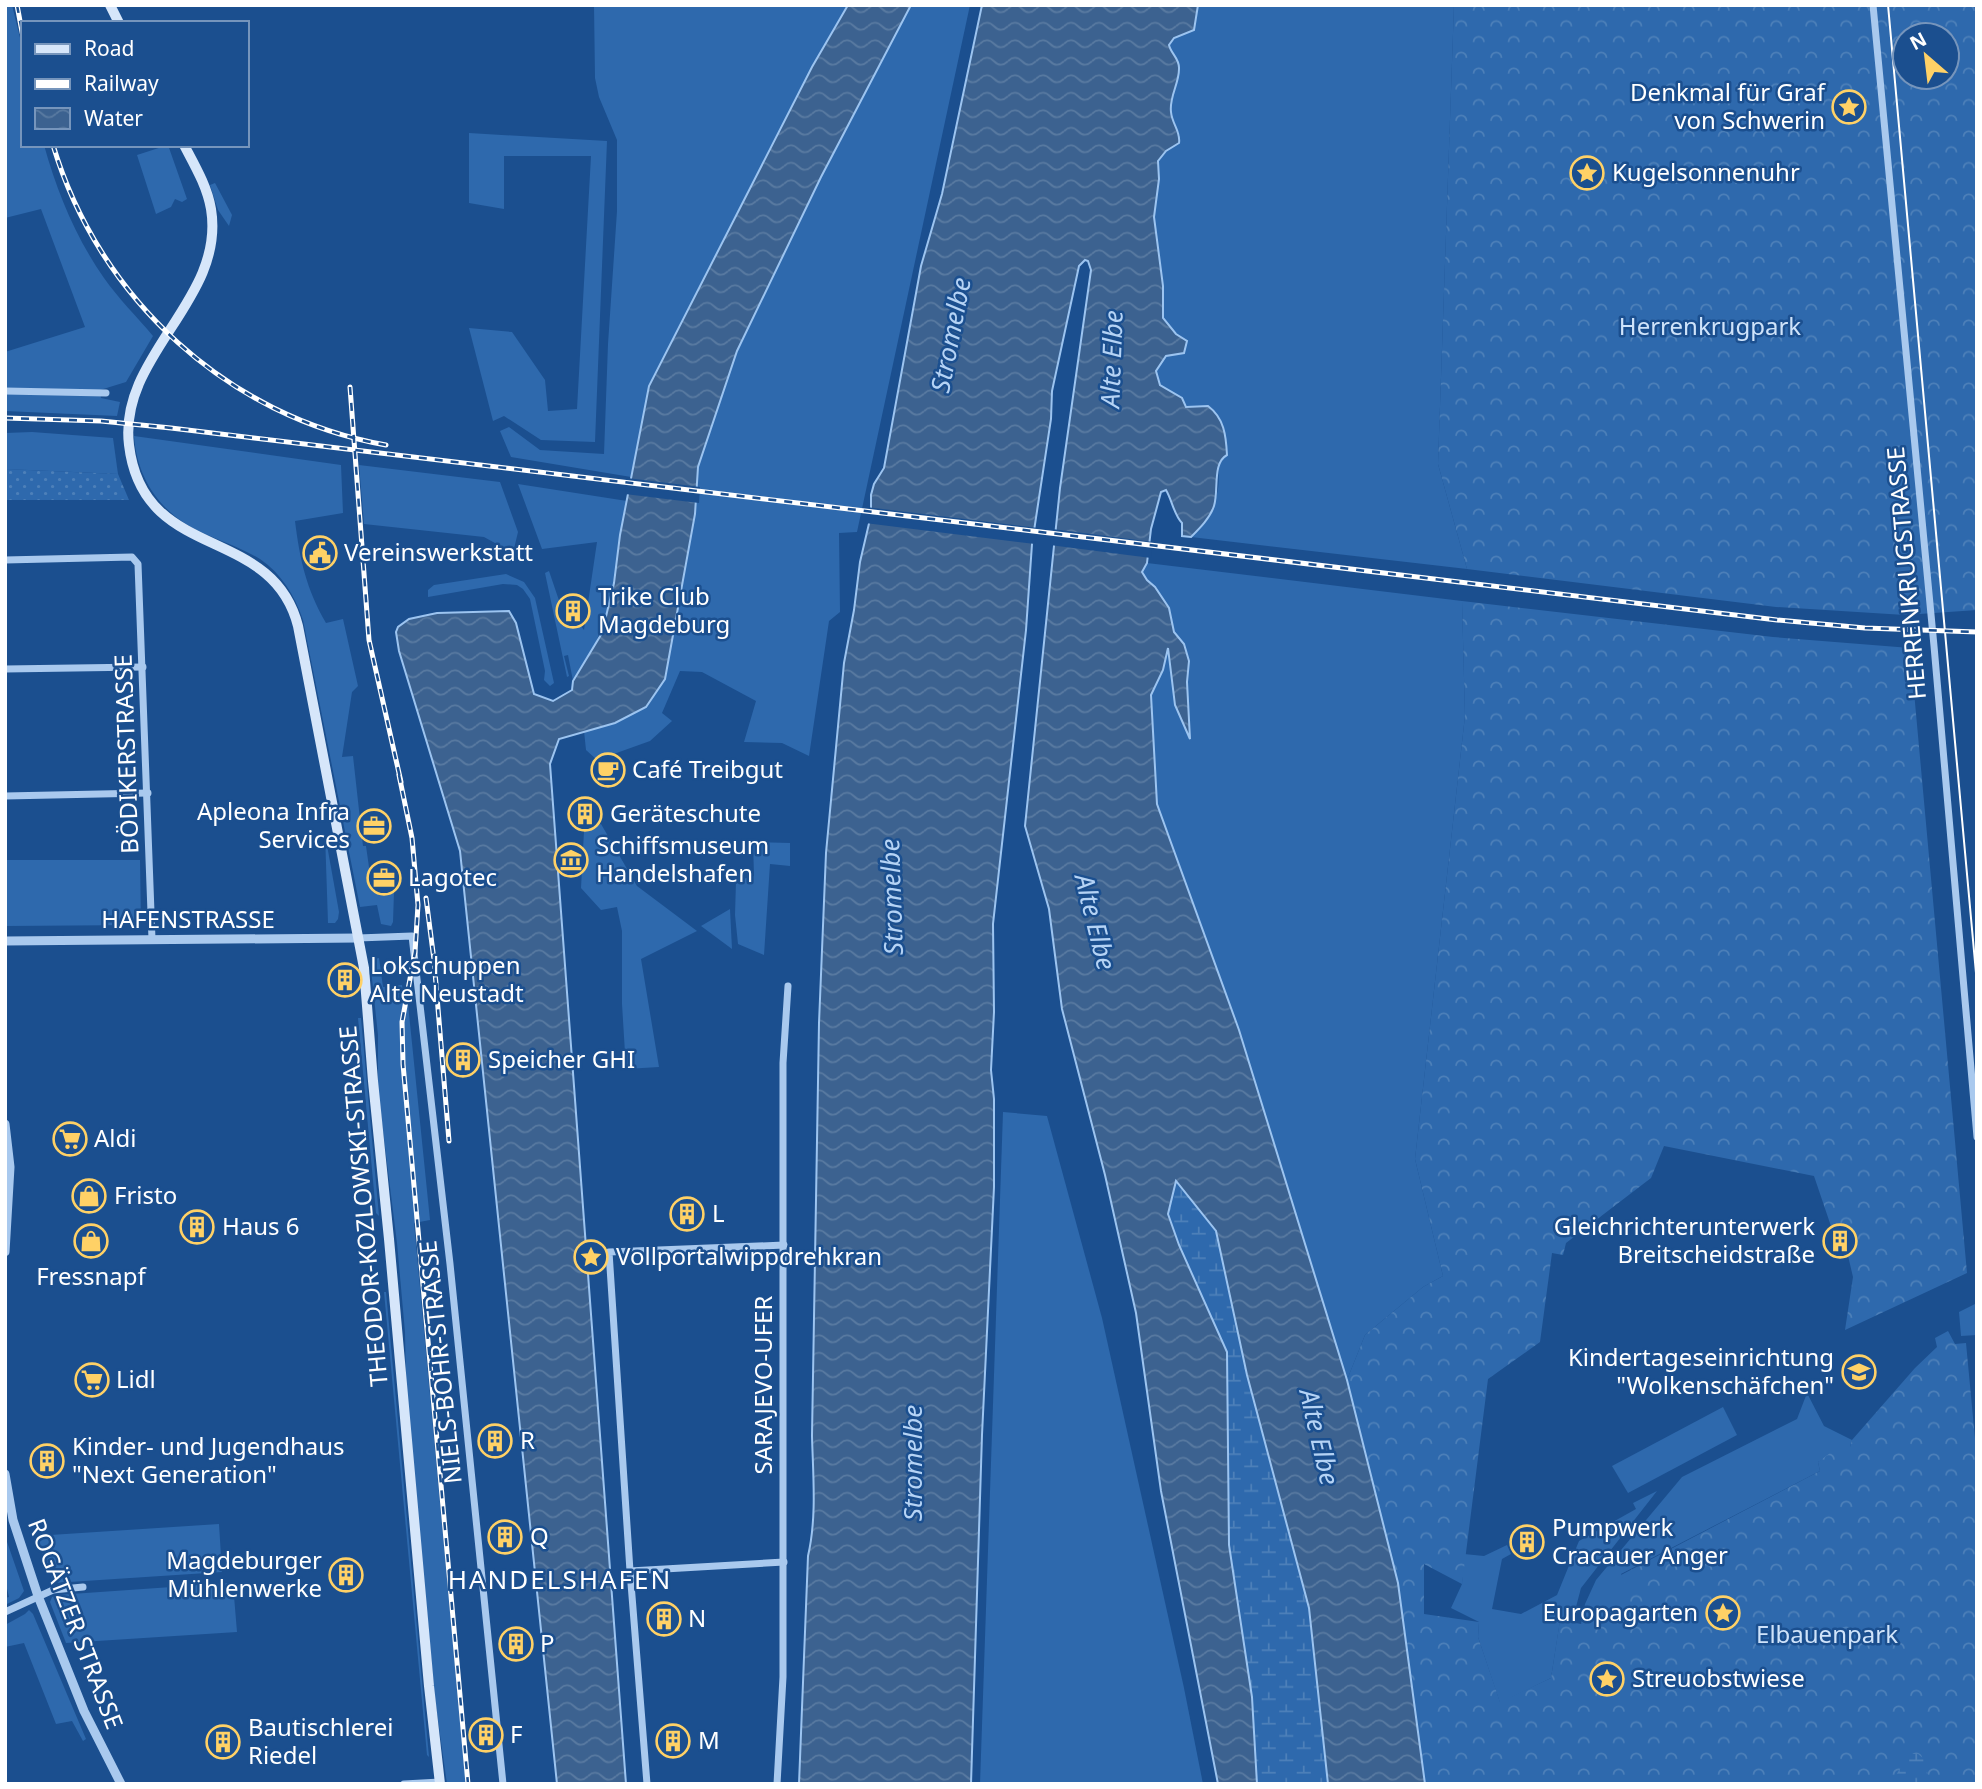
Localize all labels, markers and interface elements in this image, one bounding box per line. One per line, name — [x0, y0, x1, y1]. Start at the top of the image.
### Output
legend — [21, 21, 248, 147]
north arrow — [1891, 21, 1961, 91]
text: N — [1905, 26, 1931, 56]
text: Road — [84, 34, 134, 62]
text: Railway — [84, 69, 159, 97]
place label: Denkmal für Graf von Schwerin — [1630, 75, 1827, 136]
place icon: Denkmal für Graf von Schwerin — [1830, 88, 1868, 126]
text: Water — [84, 104, 143, 132]
place icon: Kugelsonnenuhr — [1568, 154, 1606, 192]
place label: Kugelsonnenuhr — [1612, 155, 1800, 188]
water label: Stromelbe — [921, 274, 979, 396]
water label: Alte Elbe — [1091, 309, 1131, 410]
park label: Herrenkrugpark — [1619, 309, 1801, 342]
street label: HERRENKRUGSTRASSE — [1878, 445, 1933, 701]
public building icon: Vereinswerkstatt — [301, 534, 339, 572]
place label: Vereinswerkstatt — [344, 535, 533, 568]
place label: Trike Club Magdeburg — [598, 579, 730, 640]
building icon: Trike Club Magdeburg — [554, 592, 592, 630]
street label: BÖDIKERSTRASSE — [106, 654, 145, 854]
cafe icon: Café Treibgut — [589, 751, 627, 789]
place label: Café Treibgut — [632, 752, 783, 785]
place label: Apleona Infra Services — [197, 794, 350, 855]
building icon: Geräteschute — [566, 795, 604, 833]
place label: Geräteschute — [610, 796, 761, 829]
office icon: Apleona Infra Services — [355, 807, 393, 845]
place label: Schiffsmuseum Handelshafen — [596, 828, 769, 889]
water label: Stromelbe — [871, 838, 911, 956]
museum icon: Schiffsmuseum Handelshafen — [552, 841, 590, 879]
office icon: Lagotec — [365, 859, 403, 897]
place label: Lagotec — [408, 860, 497, 893]
water label: Alte Elbe — [1066, 868, 1125, 974]
street label: HAFENSTRASSE — [101, 902, 275, 935]
place label: Lokschuppen Alte Neustadt — [370, 948, 524, 1009]
building icon: Lokschuppen Alte Neustadt — [326, 961, 364, 999]
street label: THEODOR-KOZLOWSKI-STRASSE — [330, 1024, 395, 1388]
building icon: Speicher GHI — [444, 1041, 482, 1079]
place label: Speicher GHI — [488, 1042, 635, 1075]
supermarket icon: Aldi — [51, 1120, 89, 1158]
place label: Aldi — [94, 1121, 136, 1154]
shop icon: Fristo — [70, 1177, 108, 1215]
place label: Fristo — [114, 1178, 177, 1211]
building icon: L — [668, 1195, 706, 1233]
place label: L — [712, 1196, 725, 1229]
building icon: Haus 6 — [178, 1208, 216, 1246]
place label: Haus 6 — [222, 1209, 300, 1242]
place label: Gleichrichterunterwerk Breitscheidstraße — [1554, 1209, 1815, 1270]
shop icon: Fressnapf — [72, 1222, 110, 1260]
building icon: Gleichrichterunterwerk Breitscheidstraße — [1821, 1222, 1859, 1260]
place icon: Vollportalwippdrehkran — [572, 1238, 610, 1276]
street label: NIELS-BOHR-STRASSE — [410, 1239, 469, 1485]
place label: Vollportalwippdrehkran — [616, 1239, 882, 1272]
place label: Fressnapf — [36, 1259, 148, 1292]
street label: SARAJEVO-UFER — [746, 1296, 779, 1474]
place label: Kindertageseinrichtung "Wolkenschäfchen" — [1568, 1340, 1834, 1401]
school or university icon: Kindertageseinrichtung "Wolkenschäfchen" — [1840, 1353, 1878, 1391]
supermarket icon: Lidl — [73, 1361, 111, 1399]
place label: Lidl — [116, 1362, 156, 1395]
water label: Alte Elbe — [1291, 1383, 1349, 1488]
water label: Stromelbe — [894, 1405, 930, 1521]
building icon: R — [476, 1422, 514, 1460]
place label: R — [520, 1423, 535, 1456]
place label: Kinder- und Jugendhaus "Next Generation" — [72, 1429, 345, 1490]
building icon: Kinder- und Jugendhaus "Next Generation" — [28, 1442, 66, 1480]
place label: Pumpwerk Cracauer Anger — [1552, 1510, 1728, 1571]
street label: ROGÄTZER STRASSE — [21, 1514, 132, 1733]
building icon: Q — [486, 1518, 524, 1556]
place label: Q — [530, 1519, 549, 1552]
building icon: Pumpwerk Cracauer Anger — [1508, 1523, 1546, 1561]
place label: Magdeburger Mühlenwerke — [166, 1543, 322, 1604]
building icon: Magdeburger Mühlenwerke — [327, 1556, 365, 1594]
district label: HANDELSHAFEN — [448, 1561, 672, 1597]
place icon: Europagarten — [1704, 1594, 1742, 1632]
place label: Europagarten — [1542, 1595, 1698, 1628]
building icon: N — [645, 1600, 683, 1638]
place label: N — [688, 1601, 706, 1634]
park label: Elbauenpark — [1756, 1617, 1898, 1650]
building icon: P — [497, 1625, 535, 1663]
place label: P — [540, 1626, 555, 1659]
place icon: Streuobstwiese — [1588, 1660, 1626, 1698]
place label: Streuobstwiese — [1632, 1661, 1805, 1694]
place label: Bautischlerei Riedel — [248, 1710, 394, 1771]
building icon: F — [467, 1716, 505, 1754]
place label: F — [510, 1717, 522, 1750]
building icon: M — [654, 1722, 692, 1760]
building icon: Bautischlerei Riedel — [204, 1723, 242, 1761]
place label: M — [698, 1723, 720, 1756]

